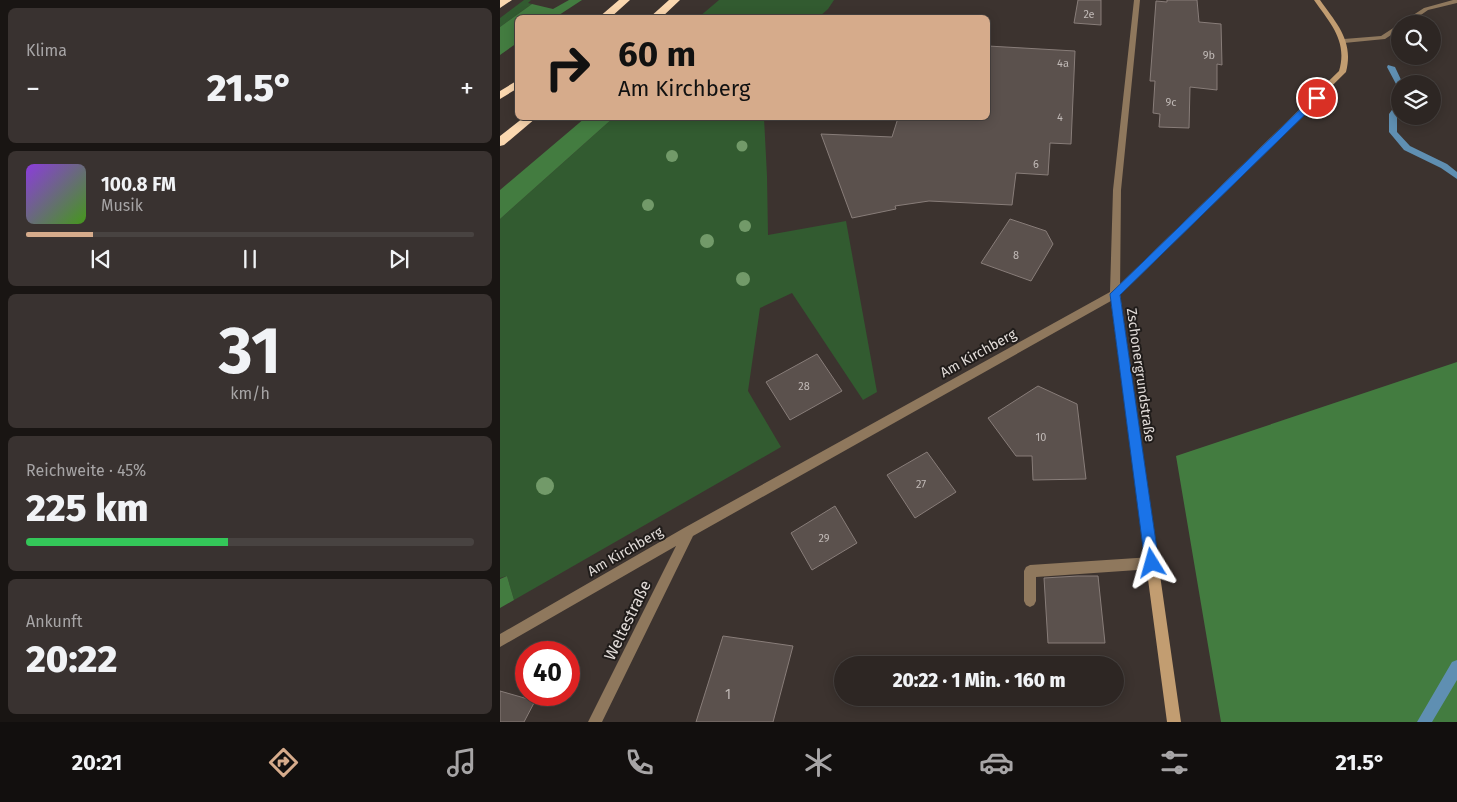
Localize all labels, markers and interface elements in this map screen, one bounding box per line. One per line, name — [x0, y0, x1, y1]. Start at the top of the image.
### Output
house number: 2e — [1083, 8, 1095, 21]
map controls — [1391, 15, 1441, 125]
button: search — [1391, 15, 1441, 65]
text: 60 m — [618, 33, 696, 75]
icon: right — [535, 35, 600, 100]
text: Klima — [26, 41, 67, 60]
house number: 9b — [1203, 49, 1215, 62]
house number: 4a — [1057, 57, 1069, 70]
text: 21.5° — [207, 65, 293, 111]
text: − — [26, 72, 40, 105]
text: + — [460, 72, 474, 105]
text: Am Kirchberg — [618, 75, 750, 102]
button: layers — [1391, 75, 1441, 125]
pin — [1296, 77, 1338, 119]
icon: arrive — [1303, 84, 1331, 112]
house number: 9c — [1165, 96, 1177, 109]
house number: 4 — [1057, 111, 1063, 124]
house number: 6 — [1033, 158, 1039, 171]
text: 100.8 FM — [101, 173, 176, 196]
text: Musik — [101, 196, 143, 215]
icon: previous — [87, 245, 115, 273]
icon: pause — [236, 245, 264, 273]
icon: next — [385, 245, 413, 273]
house number: 8 — [1013, 249, 1019, 262]
street label: Zschonergrundstraße — [1123, 307, 1158, 443]
text: 31 — [219, 312, 281, 390]
street label: Am Kirchberg — [937, 325, 1020, 381]
house number: 28 — [798, 380, 810, 393]
text: km/h — [230, 384, 270, 403]
house number: 10 — [1036, 431, 1046, 444]
text: Reichweite · 45% — [26, 461, 146, 480]
house number: 27 — [916, 478, 926, 491]
text: 225 km — [26, 485, 149, 531]
street label: Am Kirchberg — [585, 523, 667, 580]
house number: 29 — [818, 532, 830, 545]
position arrow — [1125, 536, 1177, 588]
street label: Weltestraße — [600, 577, 655, 663]
text: Ankunft — [26, 612, 82, 631]
text: 20:22 — [26, 636, 117, 682]
speed limit sign: 40 — [515, 641, 580, 706]
text: 20:22 · 1 Min. · 160 m — [893, 669, 1065, 692]
house number: 1 — [725, 686, 731, 703]
icon: directions — [266, 745, 301, 780]
icon: music — [444, 745, 479, 780]
icon: phone — [622, 745, 657, 780]
icon: climate — [801, 745, 836, 780]
icon: car — [979, 745, 1014, 780]
icon: filters — [1157, 745, 1192, 780]
text: 20:21 — [72, 749, 122, 776]
text: 21.5° — [1336, 749, 1385, 776]

